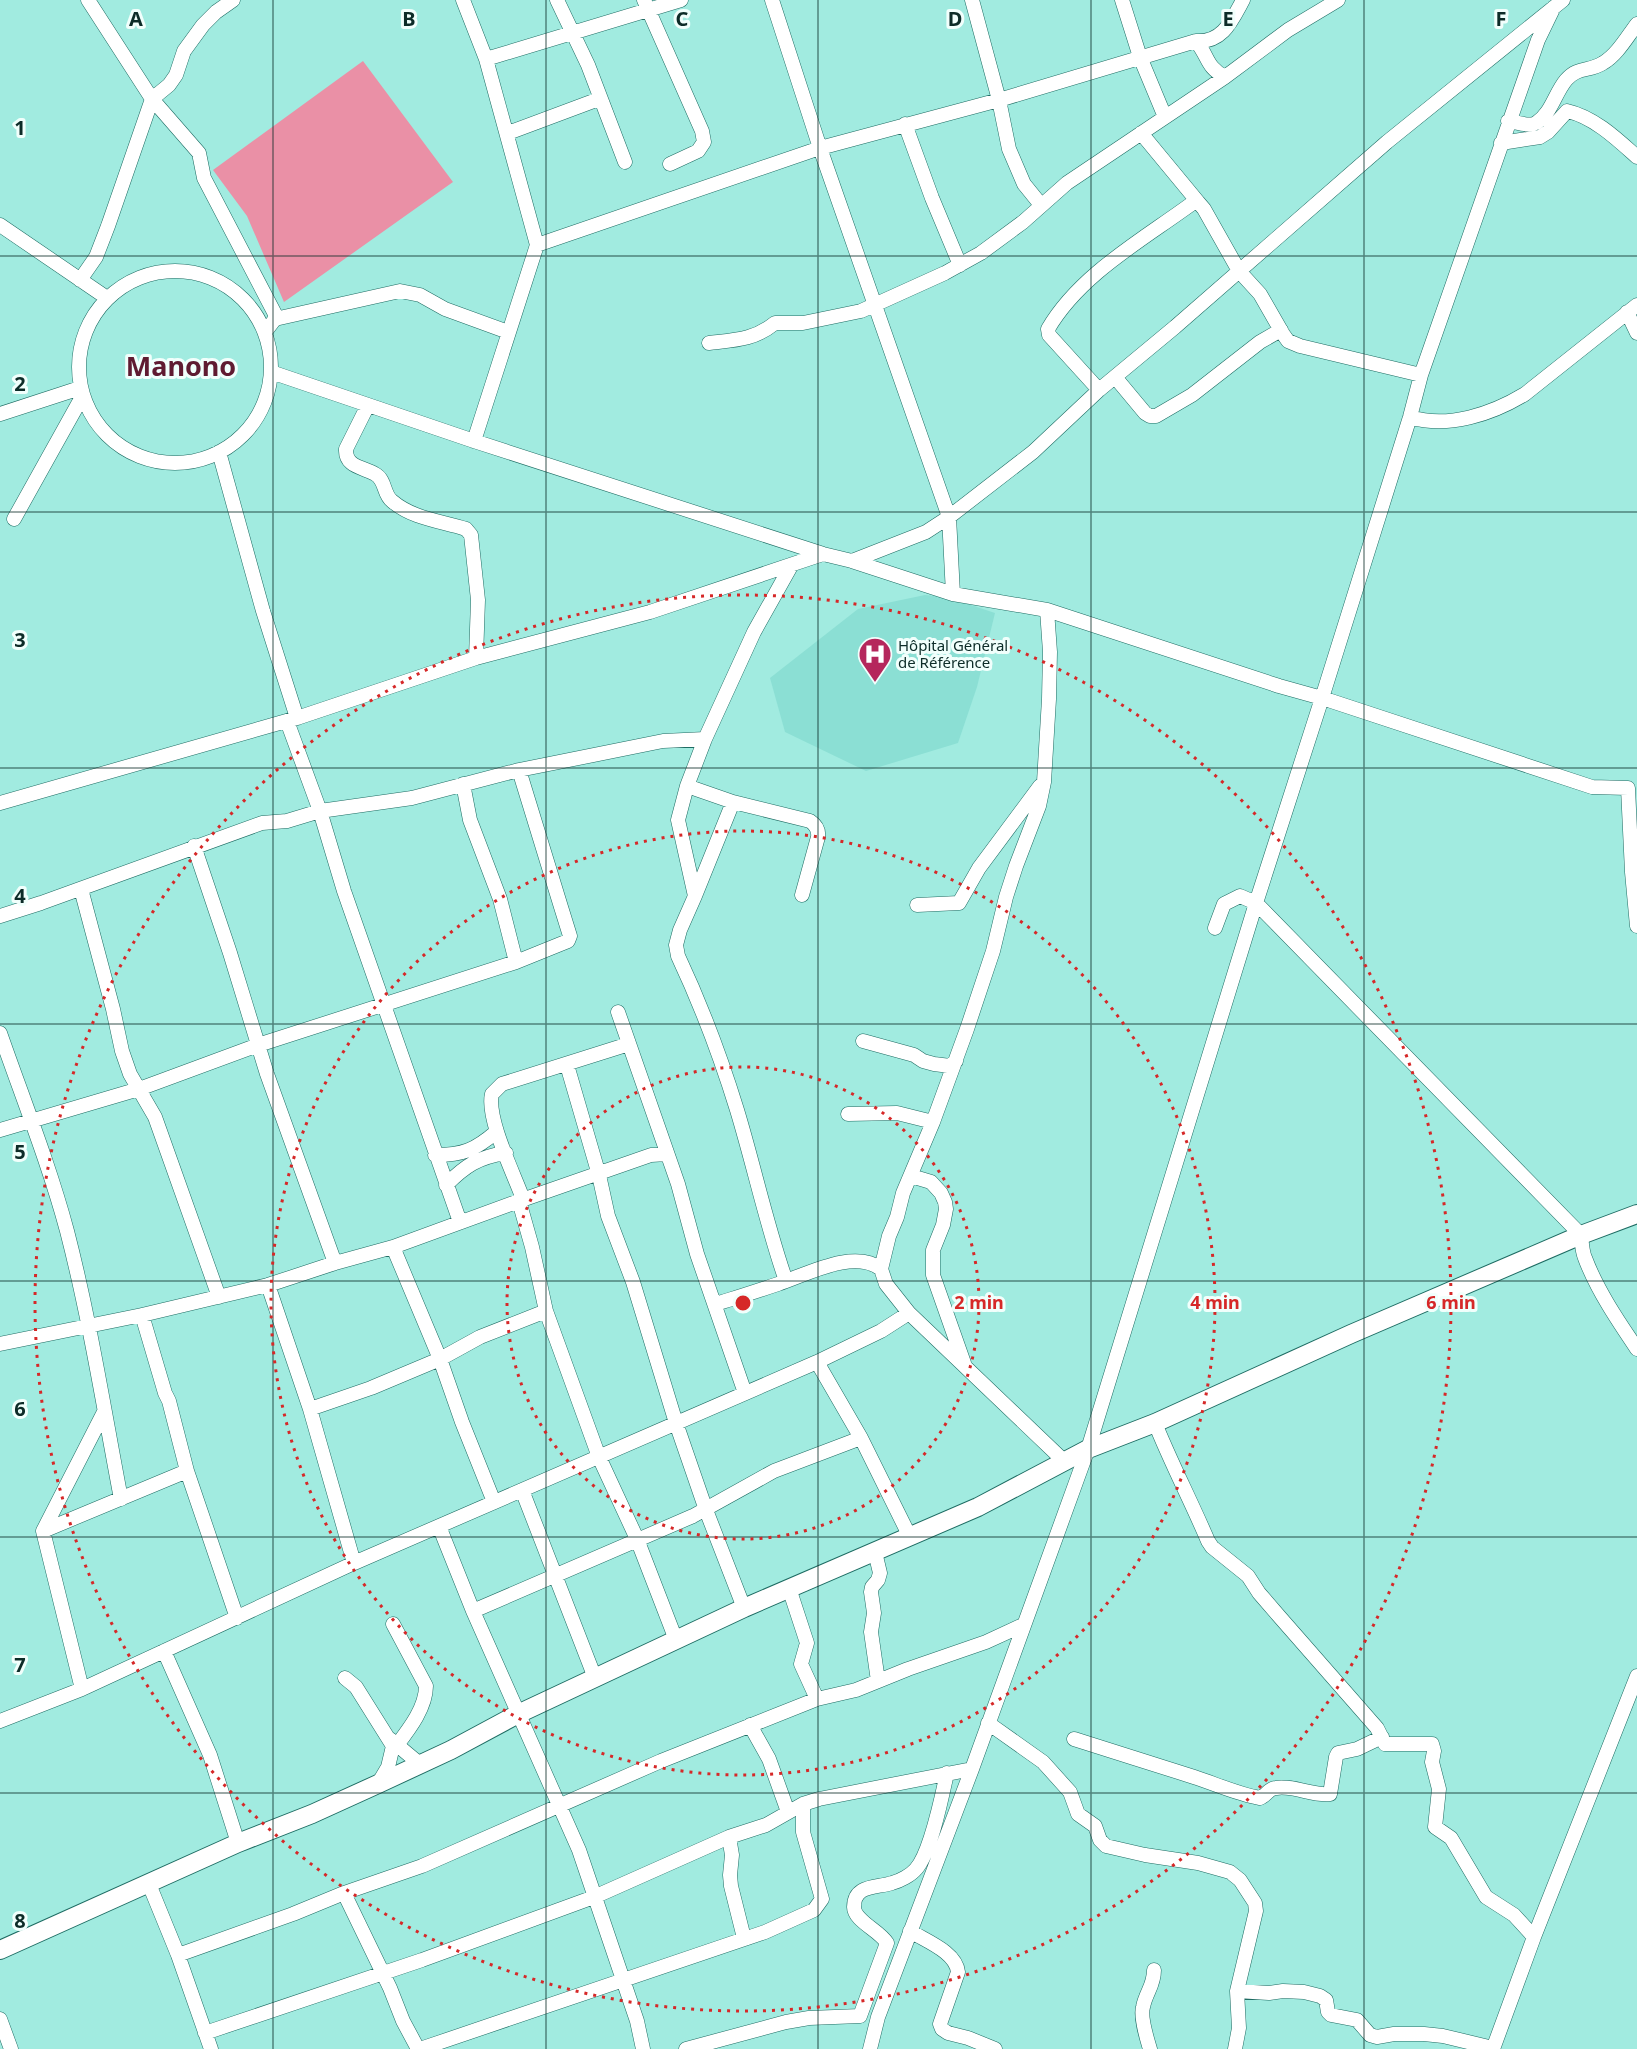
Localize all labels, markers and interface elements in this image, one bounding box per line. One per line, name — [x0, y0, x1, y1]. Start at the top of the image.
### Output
text: A — [129, 5, 143, 32]
text: B — [402, 5, 416, 32]
text: C — [676, 5, 689, 32]
text: D — [948, 5, 962, 32]
text: E — [1222, 5, 1234, 32]
text: F — [1496, 5, 1506, 32]
text: 1 — [14, 114, 26, 141]
district label: Manono — [126, 347, 236, 384]
text: 2 — [14, 370, 26, 397]
text: 3 — [14, 626, 26, 653]
place label: Hôpital Général de Référence — [898, 635, 1008, 672]
hospital icon: Hôpital Général de Référence — [857, 636, 893, 683]
text: 4 — [14, 882, 26, 909]
text: 5 — [14, 1138, 26, 1165]
text: 2 min — [954, 1290, 1004, 1314]
text: 4 min — [1190, 1290, 1240, 1314]
text: 6 min — [1426, 1290, 1476, 1314]
centre of rings — [733, 1293, 753, 1313]
text: 6 — [14, 1395, 26, 1422]
text: 7 — [14, 1651, 26, 1678]
text: 8 — [14, 1907, 26, 1934]

